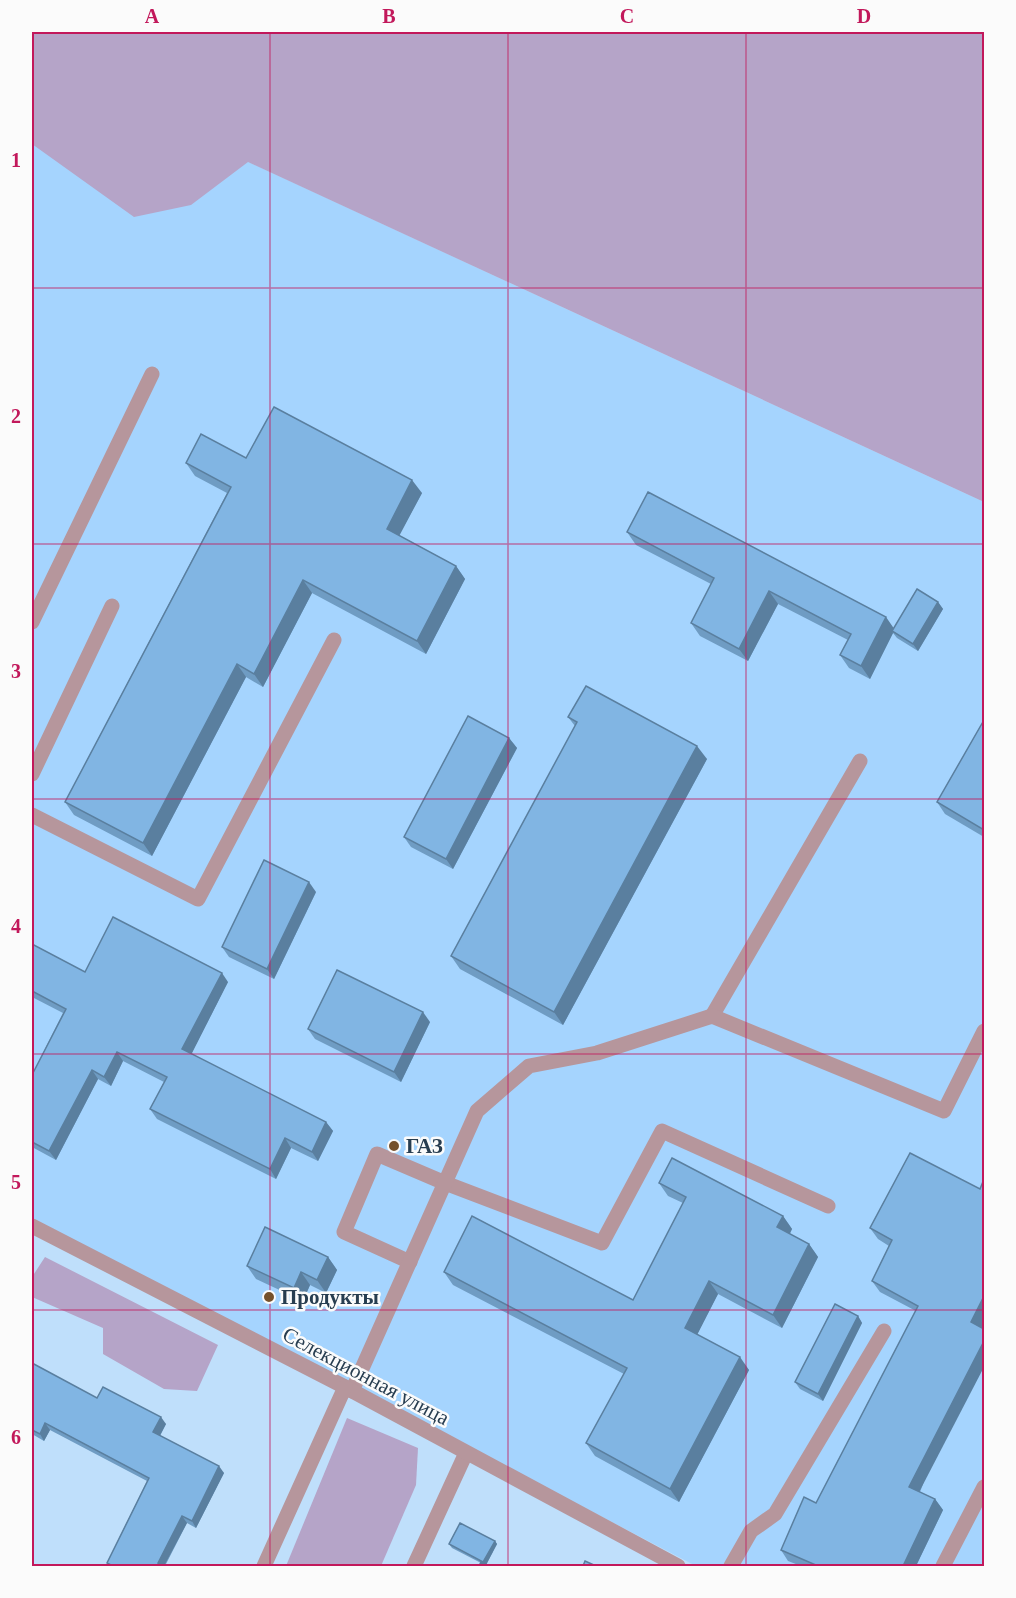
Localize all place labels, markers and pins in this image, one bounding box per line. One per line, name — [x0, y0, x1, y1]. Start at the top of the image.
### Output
place label: ГАЗ — [406, 1134, 443, 1158]
marker: ГАЗ — [387, 1139, 401, 1153]
place label: Продукты — [281, 1285, 379, 1309]
marker: Продукты — [262, 1290, 276, 1304]

